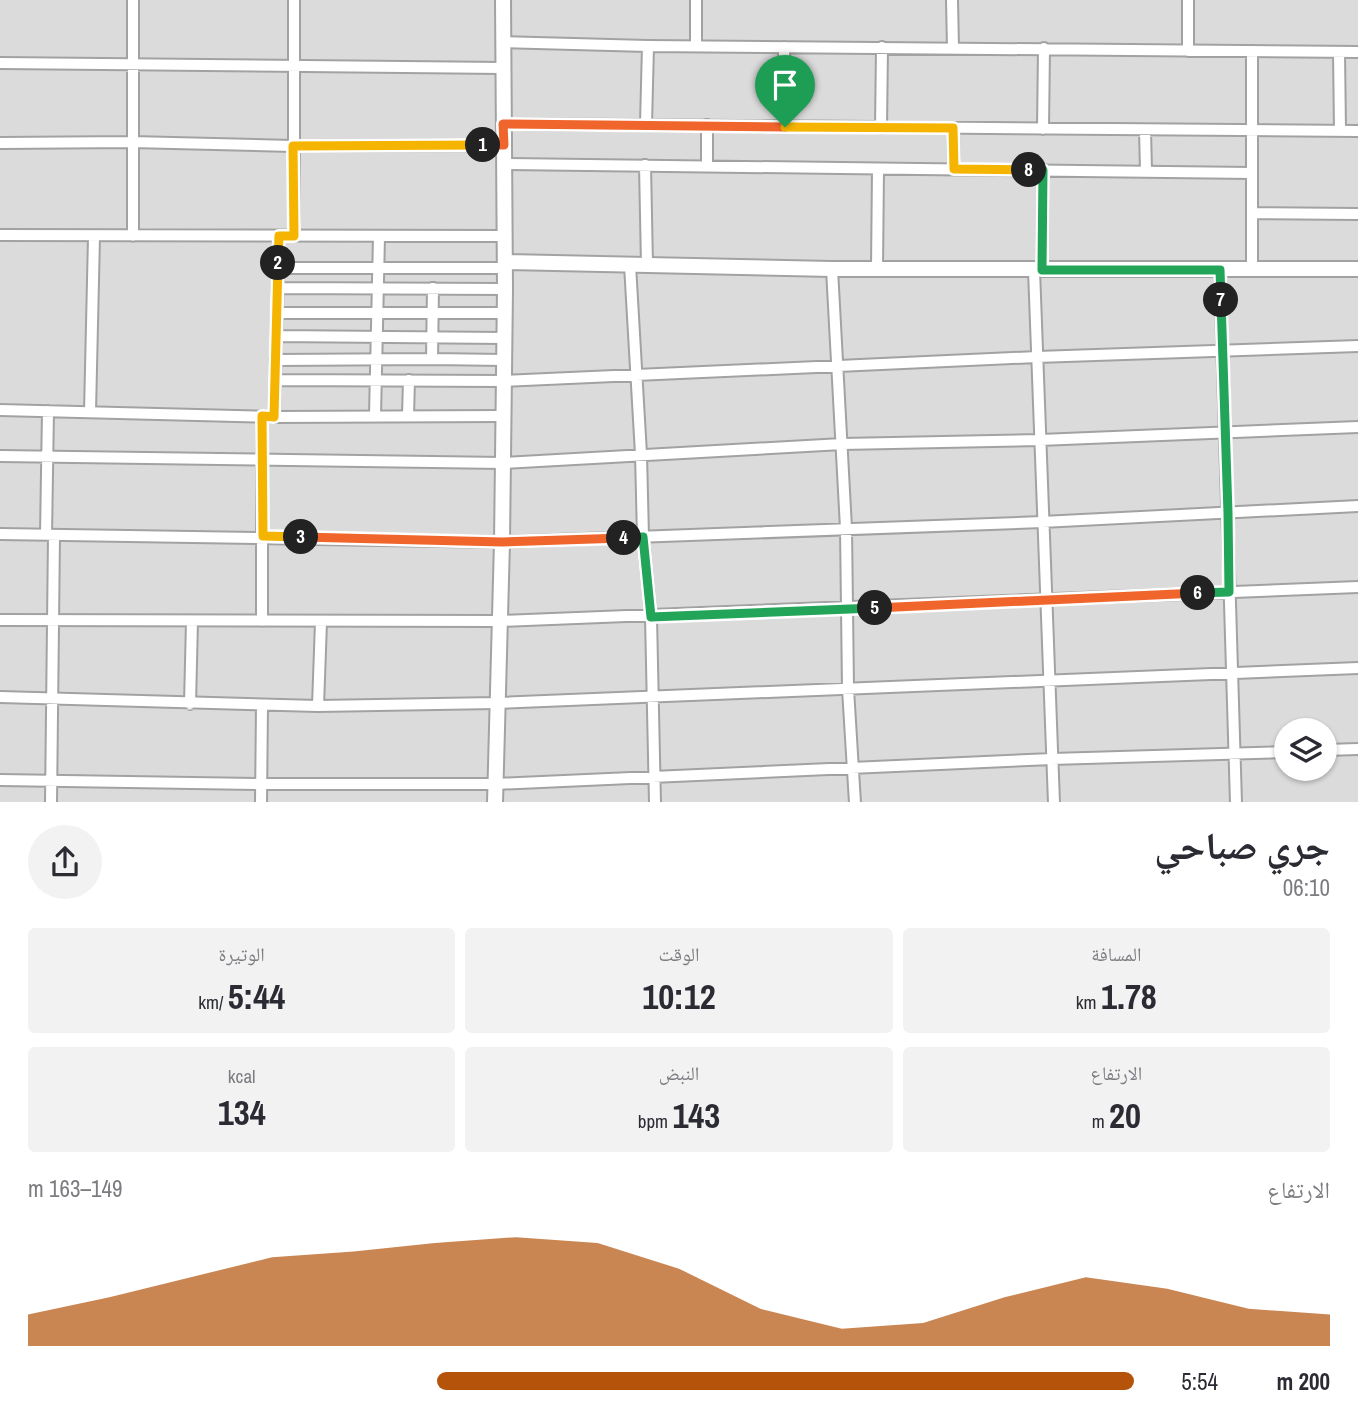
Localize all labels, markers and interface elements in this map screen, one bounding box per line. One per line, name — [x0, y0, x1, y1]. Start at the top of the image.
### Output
pin — [755, 55, 815, 127]
icon: arrive — [766, 66, 804, 104]
pin: 1 — [466, 128, 500, 162]
text: 1 — [478, 131, 487, 157]
pin: 8 — [1012, 152, 1046, 188]
text: 8 — [1024, 156, 1033, 182]
pin: 2 — [260, 246, 296, 280]
text: 2 — [273, 249, 282, 275]
pin: 7 — [1204, 282, 1238, 318]
text: 7 — [1216, 286, 1225, 312]
pin: 3 — [284, 520, 318, 554]
pin: 4 — [606, 520, 642, 556]
text: 3 — [296, 523, 305, 549]
text: 4 — [619, 524, 628, 550]
pin: 6 — [1180, 576, 1216, 610]
text: 6 — [1193, 579, 1202, 605]
pin: 5 — [858, 590, 892, 626]
text: 5 — [870, 594, 879, 620]
map controls — [1274, 718, 1337, 781]
button: layers — [1274, 718, 1337, 781]
text: جري صباحي — [1154, 820, 1330, 871]
button: share — [28, 825, 102, 899]
text: 06:10 — [1283, 872, 1330, 903]
text: الوتيرة — [219, 941, 265, 967]
text: الوقت — [659, 941, 699, 967]
text: المسافة — [1091, 941, 1142, 967]
text: 5:44 — [228, 973, 285, 1020]
text: 10:12 — [642, 973, 716, 1020]
text: 1.78 — [1101, 973, 1157, 1020]
text: /km — [198, 989, 228, 1015]
text: km — [1076, 989, 1101, 1015]
text: النبض — [659, 1060, 699, 1086]
text: الارتفاع — [1090, 1060, 1142, 1086]
text: kcal — [228, 1063, 256, 1089]
text: 134 — [218, 1089, 266, 1136]
text: 143 — [672, 1092, 720, 1139]
text: 20 — [1109, 1092, 1141, 1139]
text: bpm — [638, 1108, 672, 1134]
text: m — [1092, 1108, 1109, 1134]
text: 149–163 m — [28, 1173, 122, 1204]
text: الارتفاع — [1267, 1174, 1330, 1205]
text: 5:54 — [1181, 1366, 1218, 1397]
text: 200 m — [1277, 1366, 1330, 1397]

